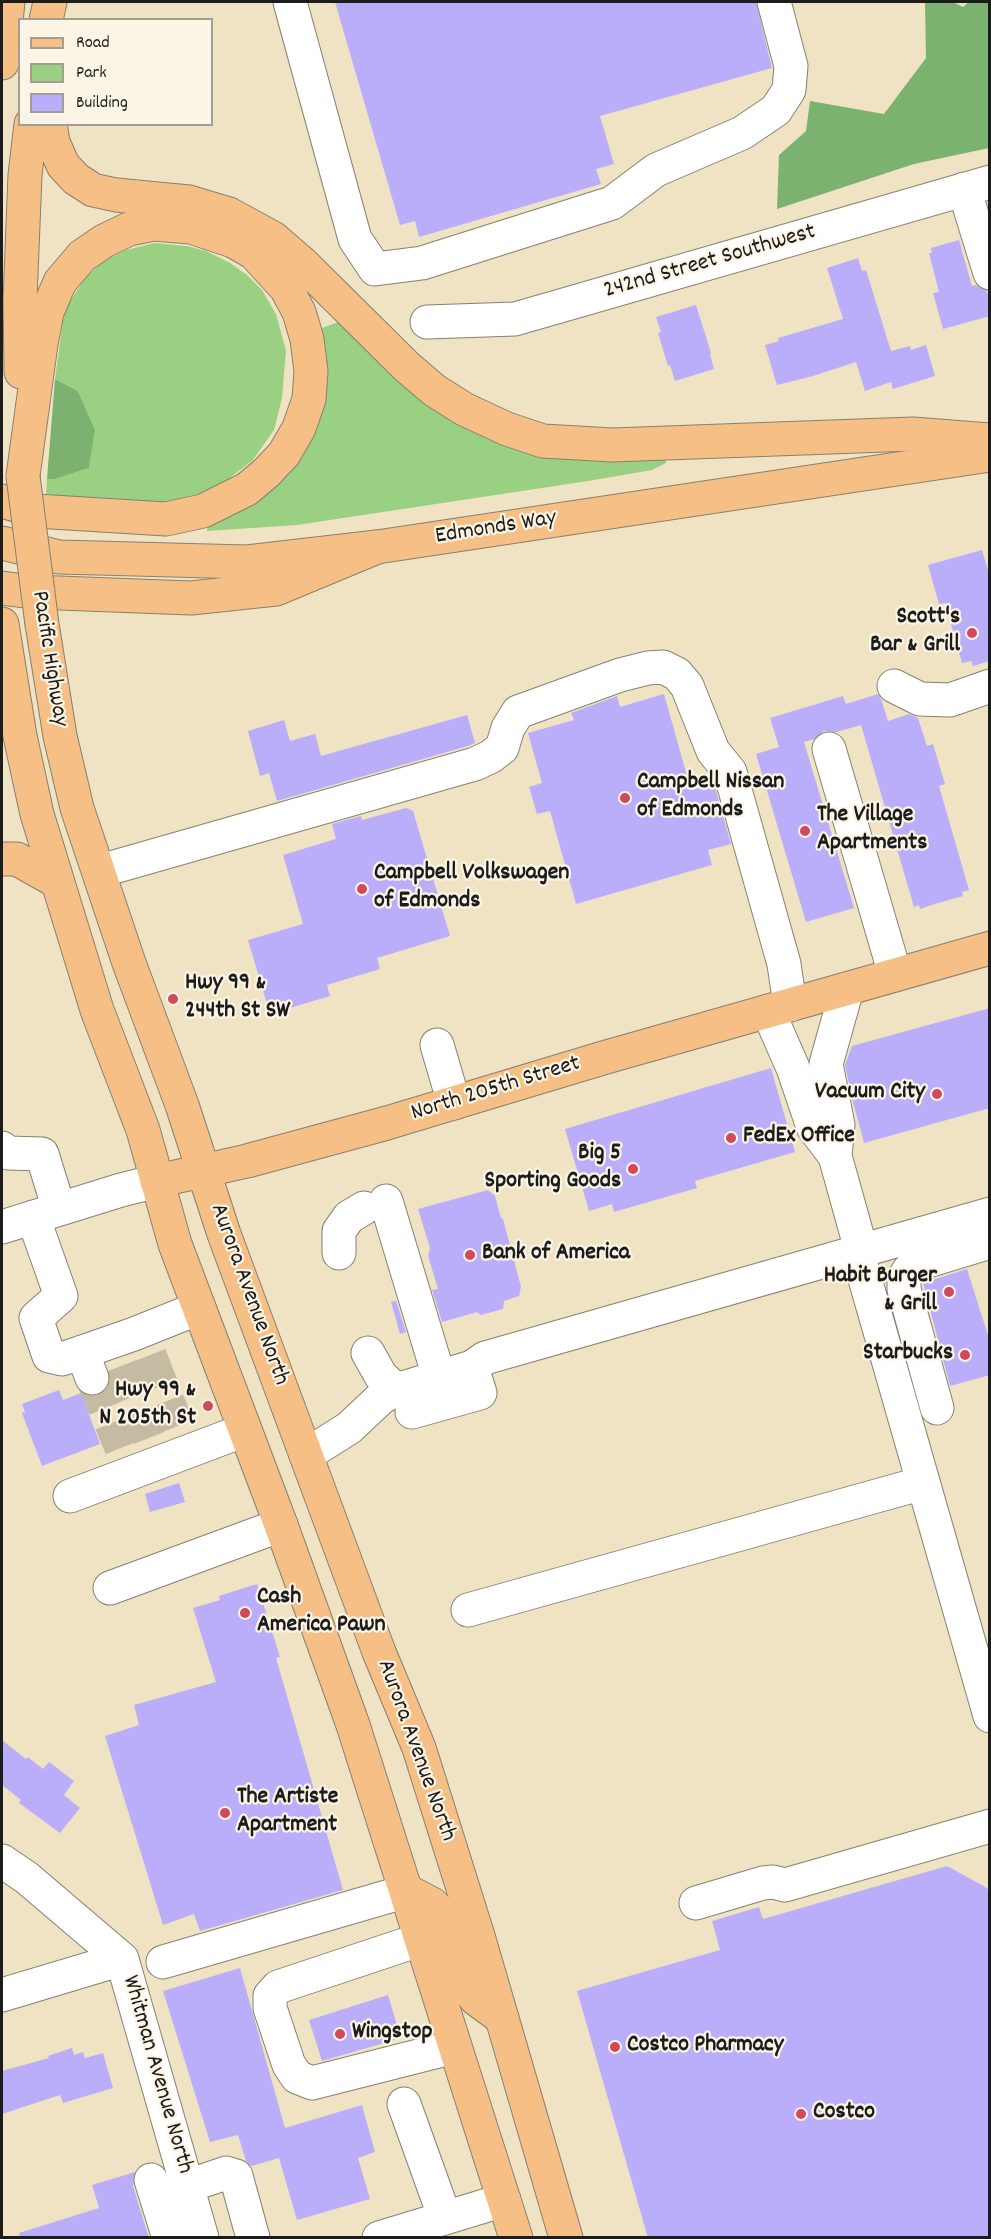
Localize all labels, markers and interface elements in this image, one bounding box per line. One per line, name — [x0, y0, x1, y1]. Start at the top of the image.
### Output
legend — [18, 18, 213, 126]
text: Road — [76, 31, 110, 56]
text: Park — [76, 61, 107, 86]
text: Building — [76, 91, 128, 116]
street label: 242nd Street Southwest — [601, 219, 819, 307]
street label: Edmonds Way — [433, 505, 559, 553]
street label: Pacific Highway — [23, 589, 73, 729]
place label: Scott's Bar & Grill — [870, 605, 960, 661]
marker: Scott's Bar & Grill — [965, 626, 979, 640]
place label: Campbell Nissan of Edmonds — [637, 770, 784, 826]
marker: Campbell Nissan of Edmonds — [618, 791, 632, 805]
place label: The Village Apartments — [817, 803, 927, 859]
marker: The Village Apartments — [798, 824, 812, 838]
place label: Campbell Volkswagen of Edmonds — [374, 861, 569, 917]
marker: Campbell Volkswagen of Edmonds — [355, 882, 369, 896]
place label: Hwy 99 & 244th St SW — [185, 971, 290, 1027]
marker: Hwy 99 & 244th St SW — [166, 992, 180, 1006]
street label: North 205th Street — [408, 1051, 584, 1129]
place label: Vacuum City — [815, 1080, 925, 1108]
marker: Vacuum City — [930, 1087, 944, 1101]
place label: FedEx Office — [743, 1124, 855, 1152]
marker: FedEx Office — [724, 1131, 738, 1145]
place label: Big 5 Sporting Goods — [485, 1141, 621, 1197]
marker: Big 5 Sporting Goods — [626, 1162, 640, 1176]
street label: Aurora Avenue North — [202, 1200, 294, 1390]
place label: Bank of America — [482, 1241, 630, 1269]
marker: Bank of America — [463, 1248, 477, 1262]
place label: Habit Burger & Grill — [824, 1264, 937, 1320]
marker: Habit Burger & Grill — [942, 1285, 956, 1299]
place label: Starbucks — [863, 1341, 953, 1369]
marker: Starbucks — [958, 1348, 972, 1362]
place label: Hwy 99 & N 205th St — [99, 1378, 196, 1434]
marker: Hwy 99 & N 205th St — [201, 1399, 215, 1413]
place label: Cash America Pawn — [257, 1585, 386, 1641]
marker: Cash America Pawn — [238, 1606, 252, 1620]
street label: Aurora Avenue North — [369, 1656, 461, 1846]
place label: The Artiste Apartment — [237, 1785, 338, 1841]
marker: The Artiste Apartment — [218, 1806, 232, 1820]
street label: Whitman Avenue North — [114, 1973, 198, 2177]
place label: Wingstop — [352, 2020, 432, 2048]
marker: Wingstop — [333, 2027, 347, 2041]
place label: Costco Pharmacy — [627, 2033, 783, 2061]
marker: Costco Pharmacy — [608, 2040, 622, 2054]
place label: Costco — [813, 2100, 875, 2128]
marker: Costco — [794, 2107, 808, 2121]

